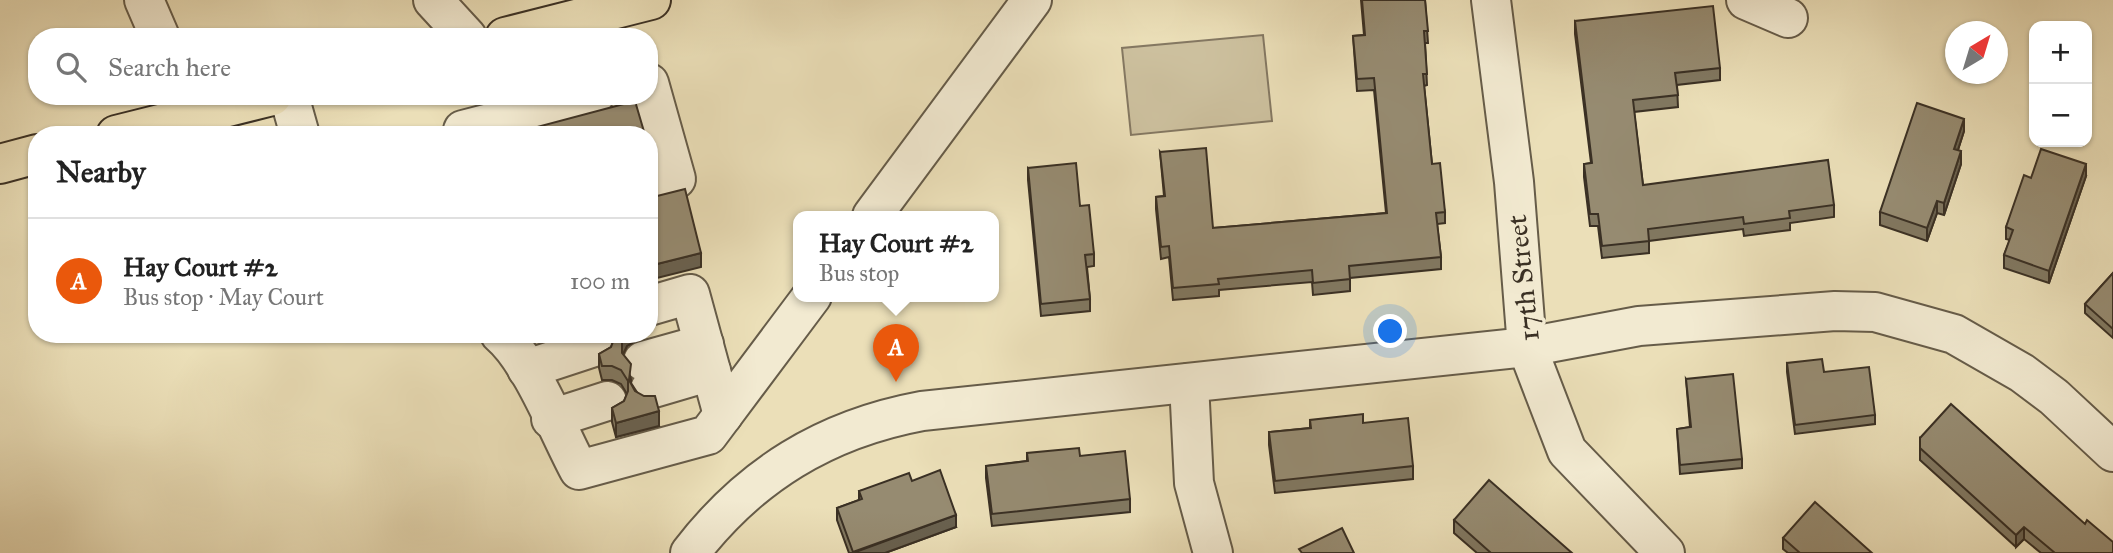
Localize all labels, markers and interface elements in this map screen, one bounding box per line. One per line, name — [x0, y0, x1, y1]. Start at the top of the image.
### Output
north arrow — [1945, 21, 2008, 84]
map controls — [2029, 21, 2092, 147]
button: + — [2029, 21, 2092, 84]
search box — [28, 28, 658, 105]
icon: search — [52, 48, 90, 86]
text: Search here — [108, 51, 231, 83]
button: − — [2029, 84, 2092, 147]
text: Nearby — [56, 154, 146, 190]
popup — [793, 211, 999, 302]
street label: 17th Street — [1499, 213, 1547, 343]
text: Hay Court #2 — [819, 227, 973, 259]
text: Hay Court #2 — [123, 251, 277, 283]
text: Bus stop — [819, 259, 899, 287]
text: A — [71, 267, 87, 295]
text: 100 m — [570, 267, 630, 295]
text: Bus stop · May Court — [123, 283, 324, 311]
your location — [1373, 314, 1407, 348]
pin: A — [873, 324, 919, 382]

